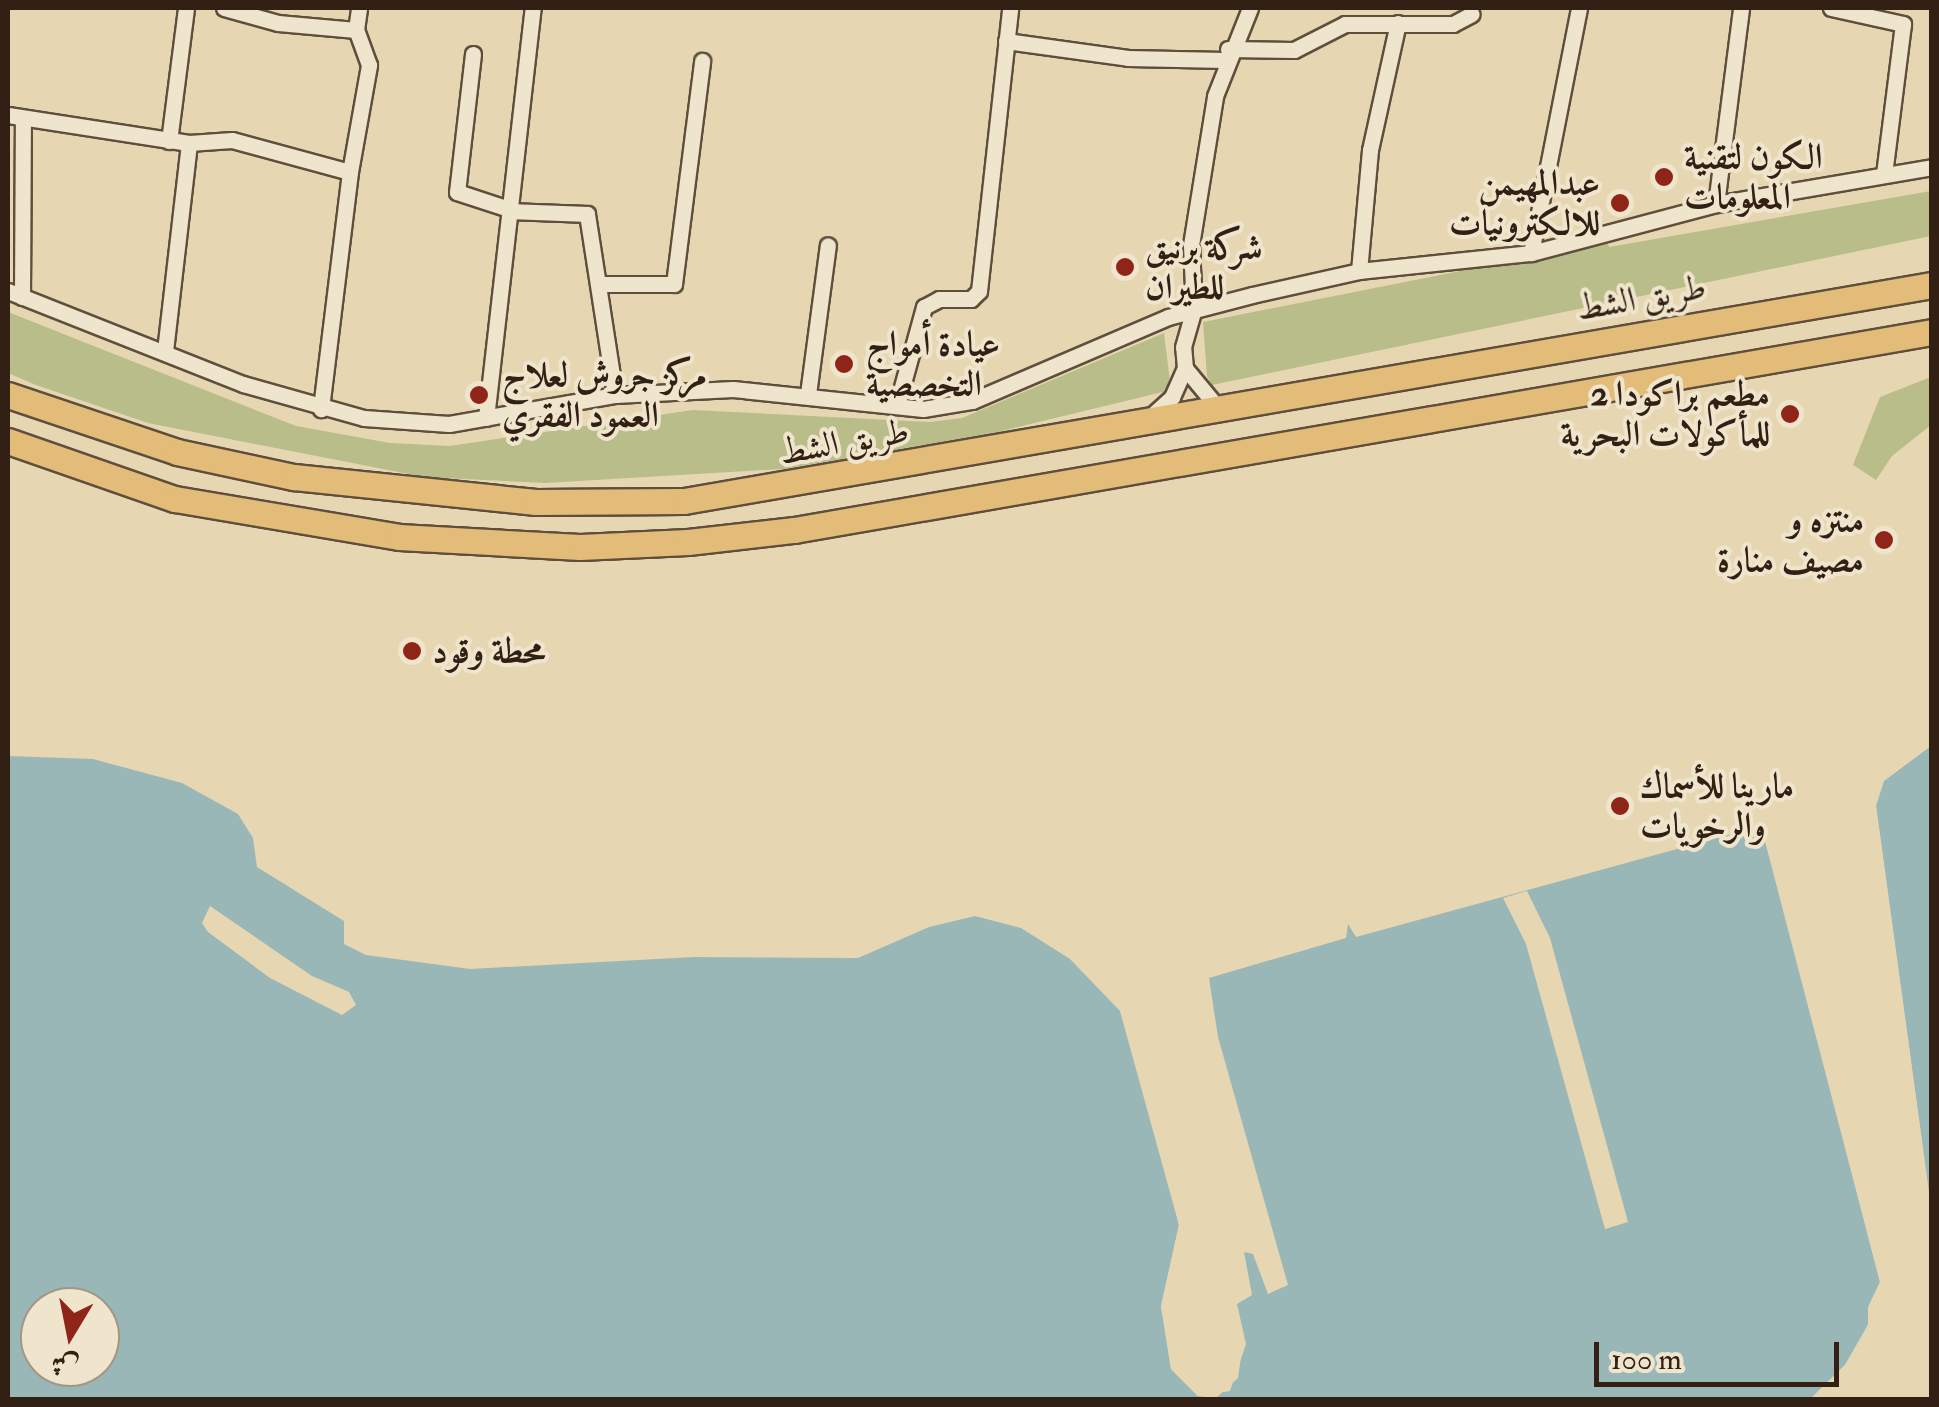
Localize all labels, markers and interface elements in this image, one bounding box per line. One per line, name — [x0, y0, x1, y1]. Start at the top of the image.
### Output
place label: الكون لتقنية المعلومات — [1684, 136, 1822, 218]
place label: عبدالمهيمن للالكترونيات — [1449, 162, 1600, 244]
marker: الكون لتقنية المعلومات — [1653, 166, 1675, 188]
marker: عبدالمهيمن للالكترونيات — [1609, 192, 1631, 214]
place label: شركة برنيق للطيران — [1145, 226, 1262, 308]
marker: شركة برنيق للطيران — [1114, 256, 1136, 278]
street label: طريق الشط — [1573, 266, 1709, 330]
place label: عيادة أمواج التخصصية — [866, 323, 1000, 405]
marker: عيادة أمواج التخصصية — [831, 351, 857, 377]
place label: مركز جروش لعلاج العمود الفقري — [502, 354, 707, 436]
place label: مطعم براكودا 2 للمأكولات البحرية — [1561, 373, 1770, 455]
marker: مركز جروش لعلاج العمود الفقري — [466, 382, 492, 408]
marker: مطعم براكودا 2 للمأكولات البحرية — [1779, 403, 1801, 425]
street label: طريق الشط — [776, 410, 912, 474]
place label: منتزه و مصيف منارة — [1717, 499, 1864, 581]
marker: منتزه و مصيف منارة — [1873, 529, 1895, 551]
place label: محطة وقود — [432, 630, 545, 672]
marker: محطة وقود — [401, 640, 423, 662]
place label: مارينا للأسماك والرخويات — [1640, 765, 1794, 847]
marker: مارينا للأسماك والرخويات — [1609, 795, 1631, 817]
north arrow — [20, 1287, 120, 1387]
scale bar — [1599, 1322, 1844, 1384]
text: 100 m — [1611, 1341, 1682, 1378]
text: ش — [48, 1345, 82, 1385]

